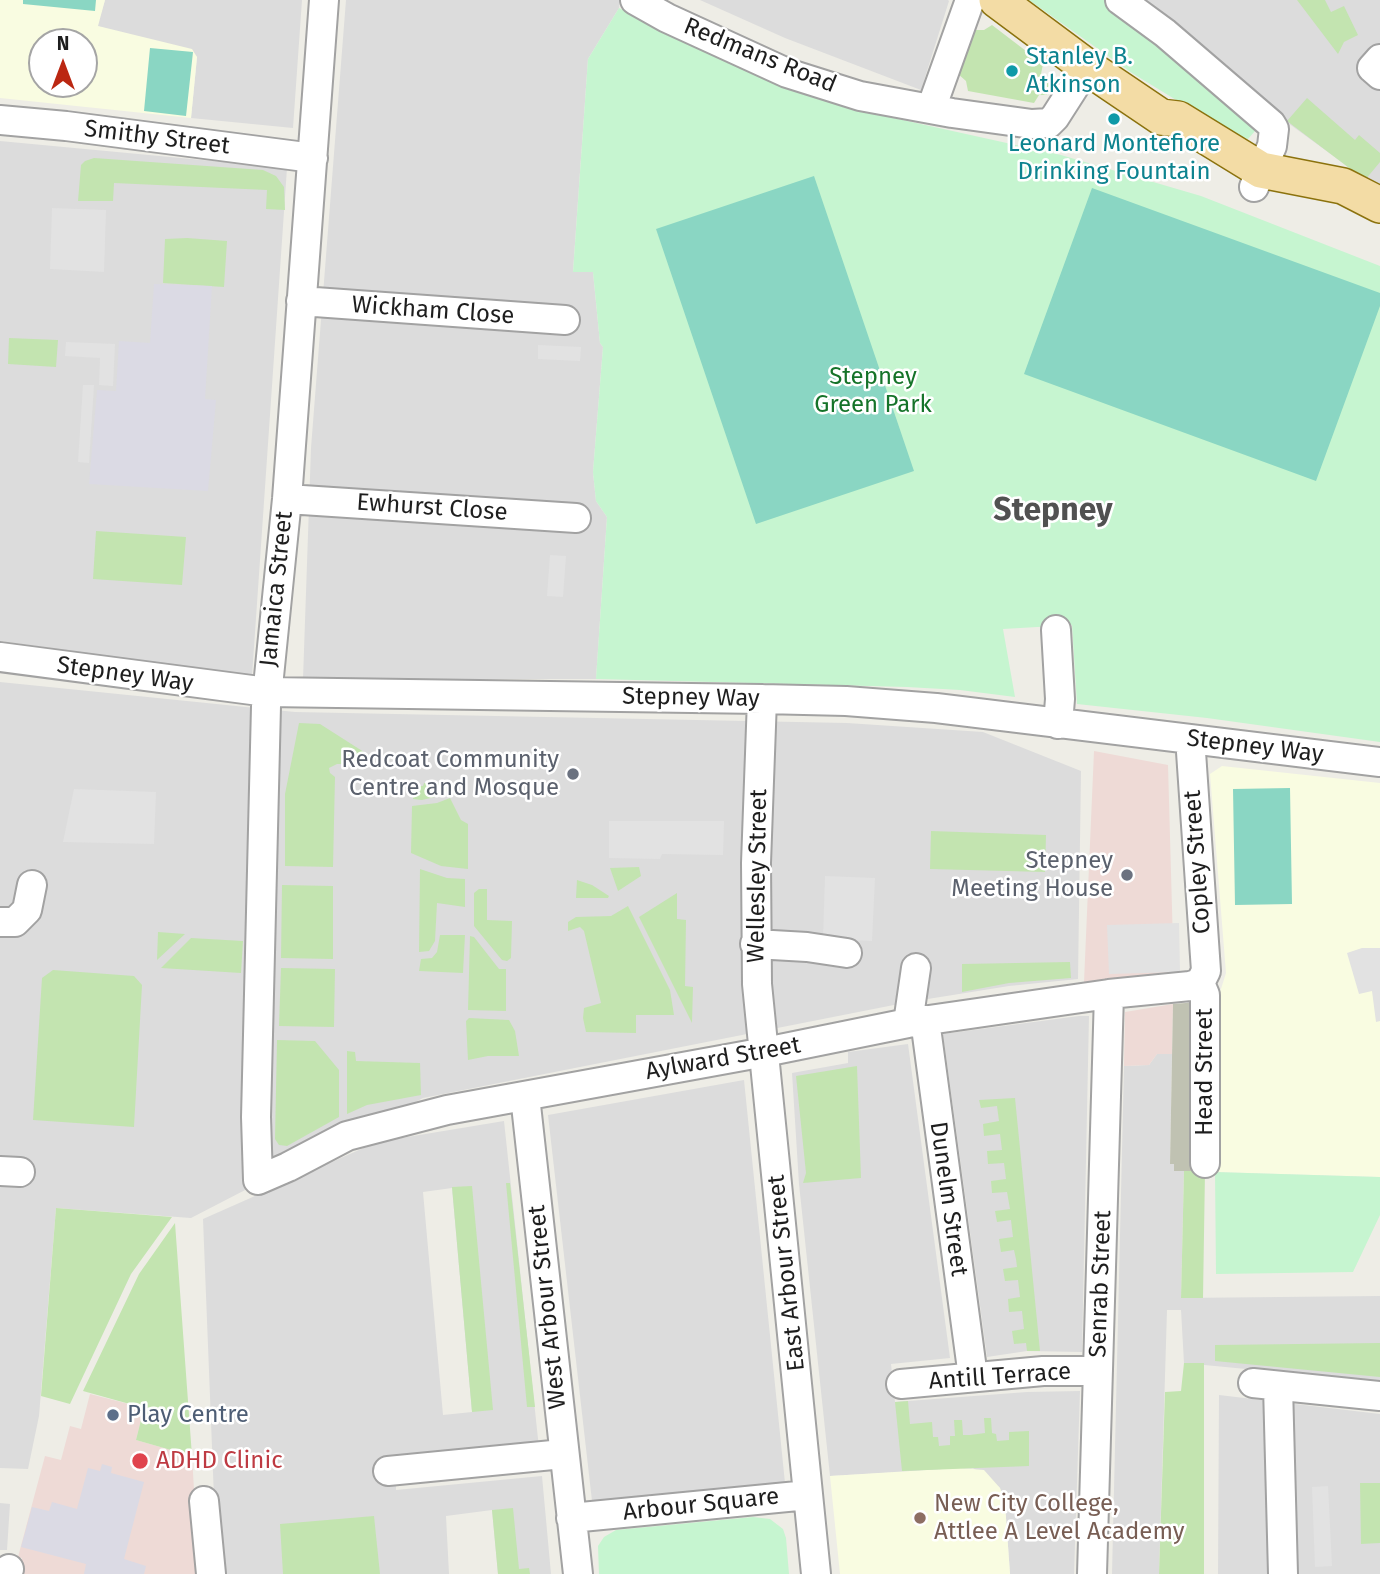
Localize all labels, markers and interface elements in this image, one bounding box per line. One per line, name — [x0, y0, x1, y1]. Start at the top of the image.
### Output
street label: Redmans Road — [679, 12, 841, 100]
north arrow — [28, 28, 98, 98]
text: N — [57, 32, 69, 55]
place label: Stanley B. Atkinson — [1026, 43, 1133, 99]
marker: Stanley B. Atkinson — [1004, 63, 1020, 79]
marker: Leonard Montefiore Drinking Fountain — [1106, 111, 1122, 127]
street label: Smithy Street — [83, 115, 231, 161]
place label: Leonard Montefiore Drinking Fountain — [1008, 130, 1220, 186]
street label: Wickham Close — [351, 291, 515, 331]
park label: Stepney Green Park — [814, 363, 932, 419]
street label: Ewhurst Close — [355, 488, 509, 528]
district label: Stepney — [993, 492, 1113, 530]
street label: Jamaica Street — [254, 510, 300, 668]
street label: Stepney Way — [55, 651, 195, 699]
street label: Stepney Way — [622, 682, 760, 714]
street label: Stepney Way — [1185, 724, 1325, 770]
place label: Redcoat Community Centre and Mosque — [341, 746, 559, 802]
marker: Redcoat Community Centre and Mosque — [565, 766, 581, 782]
street label: Wellesley Street — [742, 789, 774, 963]
street label: Copley Street — [1179, 789, 1217, 935]
place label: Stepney Meeting House — [951, 847, 1113, 903]
marker: Stepney Meeting House — [1119, 867, 1135, 883]
street label: Head Street — [1191, 1008, 1219, 1136]
street label: Aylward Street — [643, 1031, 803, 1087]
street label: Dunelm Street — [923, 1120, 973, 1278]
street label: East Arbour Street — [762, 1173, 812, 1373]
street label: West Arbour Street — [523, 1204, 573, 1410]
street label: Senrab Street — [1084, 1210, 1118, 1358]
street label: Antill Terrace — [928, 1358, 1072, 1396]
place label: Play Centre — [127, 1401, 249, 1429]
marker: Play Centre — [105, 1407, 121, 1423]
place label: ADHD Clinic — [156, 1447, 283, 1475]
marker: ADHD Clinic — [130, 1451, 150, 1471]
street label: Arbour Square — [621, 1482, 781, 1528]
place label: New City College, Attlee A Level Academy — [934, 1490, 1185, 1546]
marker: New City College, Attlee A Level Academy — [912, 1510, 928, 1526]

